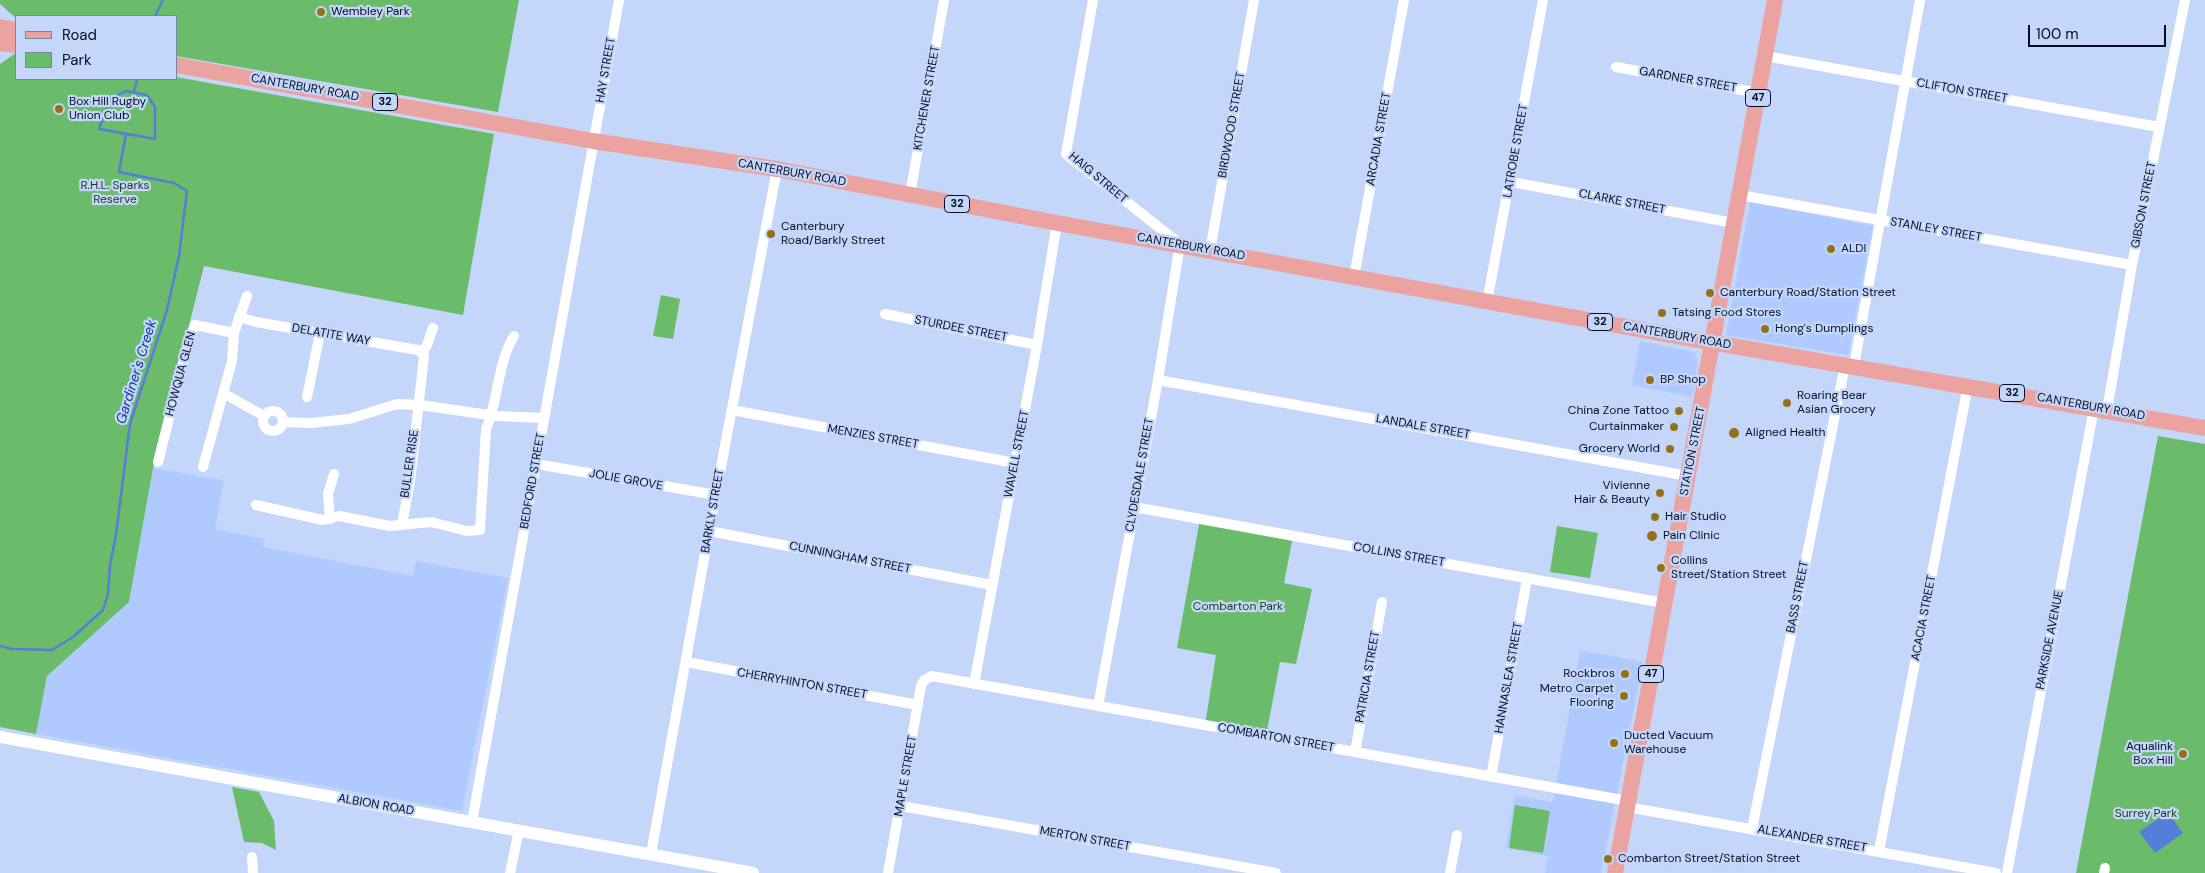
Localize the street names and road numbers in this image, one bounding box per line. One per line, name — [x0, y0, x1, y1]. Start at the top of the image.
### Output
street label: HAY STREET — [593, 36, 619, 104]
street label: KITCHENER STREET — [911, 45, 943, 151]
street label: GARDNER STREET — [1638, 64, 1738, 96]
street label: CANTERBURY ROAD — [250, 71, 360, 105]
street label: BIRDWOOD STREET — [1216, 71, 1248, 179]
street label: CLIFTON STREET — [1915, 76, 2009, 106]
road number: 47 — [1746, 90, 1770, 106]
street label: ARCADIA STREET — [1364, 91, 1394, 187]
road number: 32 — [372, 94, 398, 110]
street label: LATROBE STREET — [1501, 103, 1531, 199]
street label: HAIG STREET — [1066, 149, 1130, 207]
street label: CANTERBURY ROAD — [737, 156, 847, 190]
street label: GIBSON STREET — [2129, 161, 2159, 249]
street label: CLARKE STREET — [1577, 187, 1667, 217]
road number: 32 — [944, 195, 970, 212]
street label: STANLEY STREET — [1889, 215, 1983, 245]
street label: CANTERBURY ROAD — [1136, 230, 1246, 264]
street label: STURDEE STREET — [913, 313, 1009, 345]
road number: 32 — [1588, 314, 1612, 331]
street label: CANTERBURY ROAD — [1622, 319, 1732, 353]
street label: DELATITE WAY — [291, 321, 371, 349]
street label: HOWQUA GLEN — [163, 330, 199, 418]
road number: 32 — [2000, 384, 2024, 402]
street label: CANTERBURY ROAD — [2036, 390, 2146, 424]
street label: STATION STREET — [1677, 405, 1709, 497]
street label: WAVELL STREET — [1001, 409, 1033, 499]
street label: LANDALE STREET — [1375, 412, 1471, 442]
street label: CLYDESDALE STREET — [1123, 417, 1157, 533]
street label: MENZIES STREET — [826, 422, 920, 452]
street label: BULLER RISE — [398, 429, 422, 499]
street label: BEDFORD STREET — [517, 432, 549, 530]
street label: JOLIE GROVE — [588, 466, 664, 494]
street label: BARKLY STREET — [698, 468, 728, 554]
street label: CUNNINGHAM STREET — [788, 539, 912, 577]
street label: COLLINS STREET — [1352, 540, 1446, 570]
street label: BASS STREET — [1784, 560, 1812, 634]
street label: ACACIA STREET — [1909, 574, 1939, 662]
street label: PARKSIDE AVENUE — [2033, 589, 2067, 691]
street label: HANNASLEA STREET — [1492, 621, 1526, 735]
street label: PATRICIA STREET — [1353, 630, 1383, 724]
street label: CHERRYHINTON STREET — [736, 665, 868, 703]
road number: 47 — [1638, 666, 1664, 682]
street label: COMBARTON STREET — [1217, 721, 1335, 755]
street label: MAPLE STREET — [892, 734, 920, 818]
street label: ALBION ROAD — [337, 791, 415, 819]
street label: ALEXANDER STREET — [1756, 822, 1868, 856]
street label: MERTON STREET — [1038, 824, 1132, 854]

